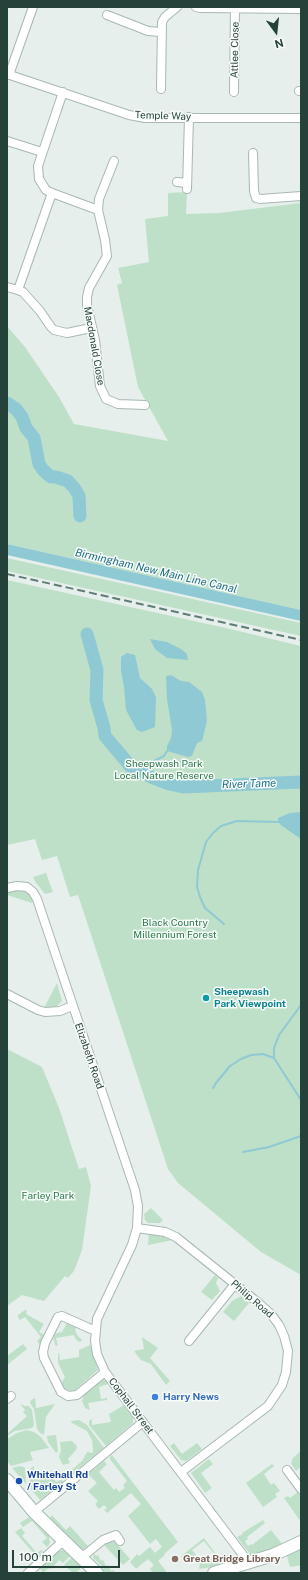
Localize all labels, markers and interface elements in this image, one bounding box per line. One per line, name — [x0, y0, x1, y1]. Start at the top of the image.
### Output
north arrow — [256, 12, 296, 52]
street label: Attlee Close — [229, 22, 241, 78]
text: N — [273, 37, 285, 50]
street label: Temple Way — [135, 109, 191, 123]
street label: Macdonald Close — [81, 306, 107, 386]
water label: Birmingham New Main Line Canal — [74, 546, 238, 596]
park label: Sheepwash Park Local Nature Reserve — [114, 758, 214, 782]
water label: River Tame — [222, 776, 276, 792]
park label: Black Country Millennium Forest — [133, 917, 217, 940]
place label: Sheepwash Park Viewpoint — [214, 986, 286, 1010]
marker: Sheepwash Park Viewpoint — [201, 993, 211, 1003]
street label: Elizabeth Road — [72, 1021, 106, 1091]
park label: Farley Park — [22, 1190, 74, 1202]
street label: Philip Road — [228, 1277, 276, 1321]
street label: Cophall Street — [106, 1376, 156, 1436]
place label: Harry News — [163, 1391, 219, 1403]
marker: Harry News — [150, 1392, 160, 1402]
place label: Whitehall Rd / Farley St — [27, 1469, 88, 1492]
marker: Whitehall Rd / Farley St — [14, 1476, 24, 1486]
scale bar — [14, 1542, 122, 1568]
text: 100 m — [19, 1550, 52, 1564]
place label: Great Bridge Library — [183, 1553, 280, 1565]
marker: Great Bridge Library — [170, 1554, 180, 1564]

